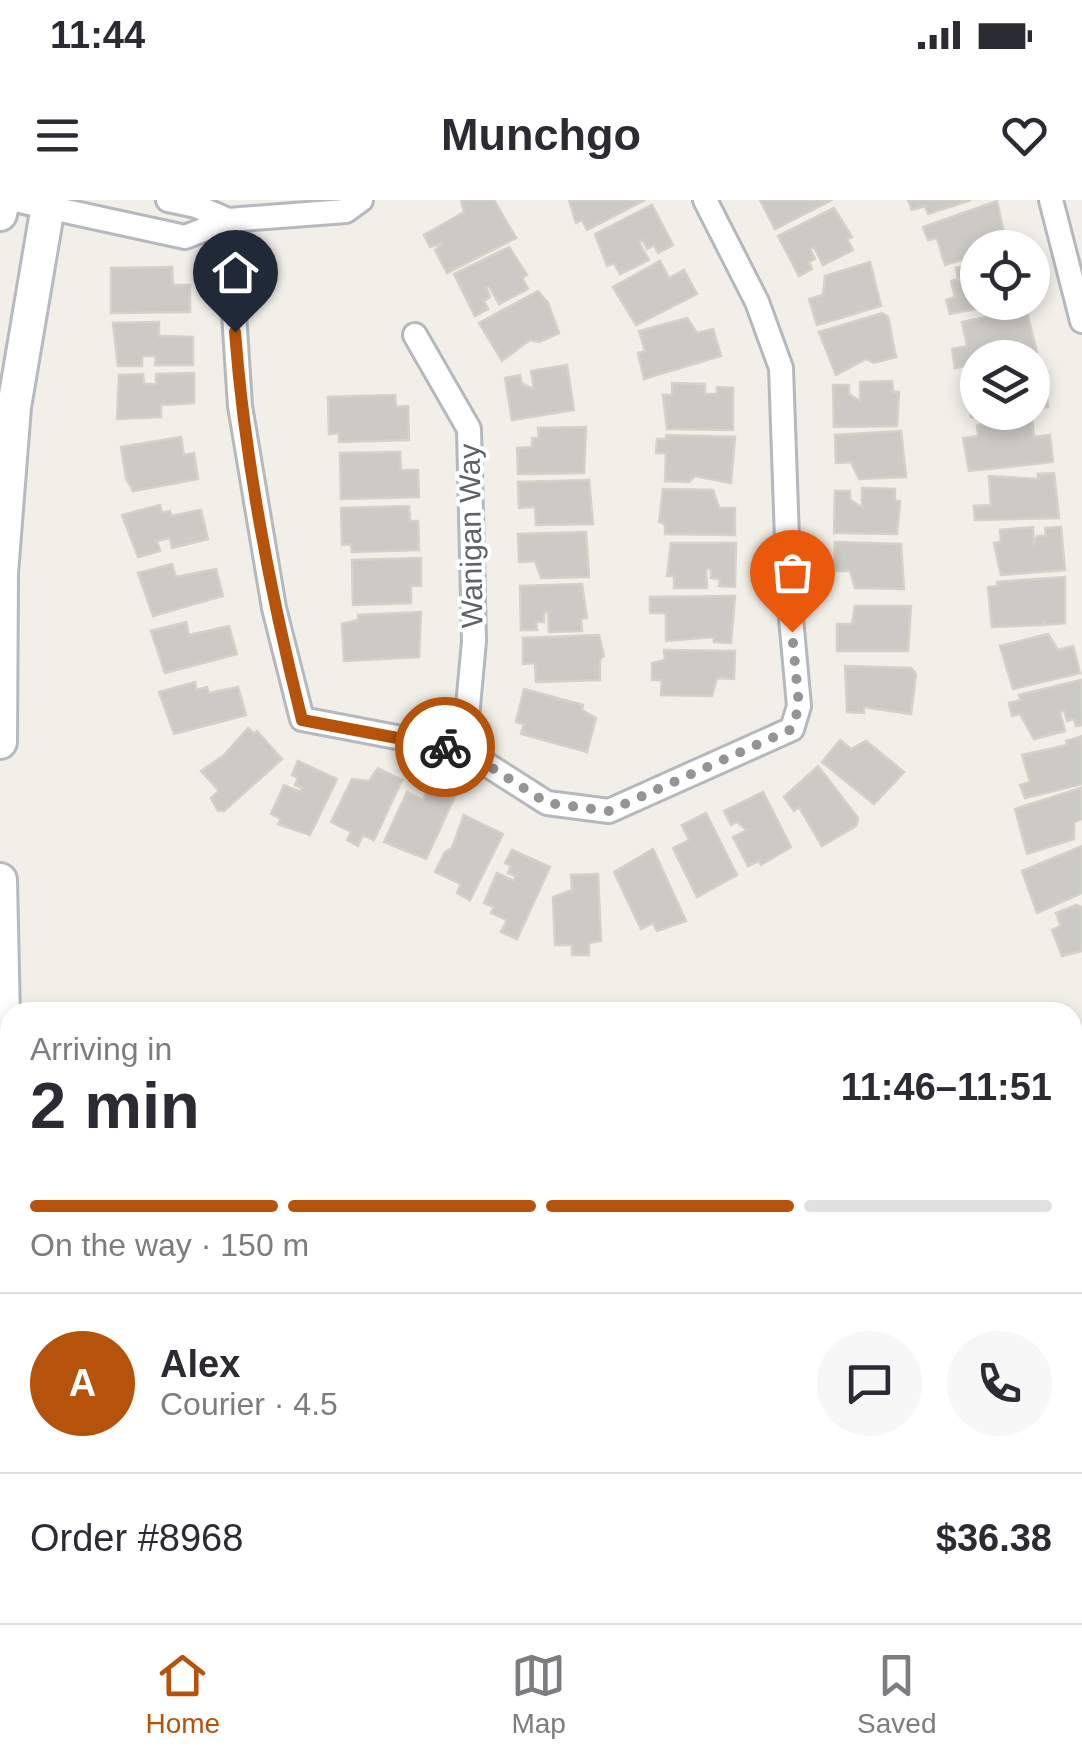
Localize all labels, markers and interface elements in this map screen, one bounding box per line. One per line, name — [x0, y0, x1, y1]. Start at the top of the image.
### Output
text: 11:44 — [50, 14, 145, 56]
icon: menu — [30, 108, 85, 163]
icon: heart — [997, 108, 1052, 163]
text: Munchgo — [441, 109, 641, 160]
pin — [193, 230, 278, 333]
map controls — [960, 230, 1050, 430]
button: locate — [960, 230, 1050, 320]
icon: home — [208, 245, 263, 300]
button: layers — [960, 340, 1050, 430]
street label: Wanigan Way — [452, 443, 489, 629]
pin — [750, 530, 835, 633]
icon: bag — [765, 545, 820, 600]
courier — [395, 697, 495, 797]
icon: bike — [418, 720, 473, 775]
text: Arriving in — [30, 1031, 172, 1067]
text: 11:46–11:51 — [841, 1066, 1052, 1108]
text: 2 min — [30, 1069, 200, 1142]
text: On the way · 150 m — [30, 1227, 309, 1263]
button: chat — [817, 1331, 922, 1436]
button: phone — [947, 1331, 1052, 1436]
text: Alex — [160, 1343, 240, 1385]
text: A — [69, 1362, 96, 1404]
text: Courier · 4.5 — [160, 1386, 338, 1422]
text: Order #8968 — [30, 1517, 243, 1559]
text: $36.38 — [936, 1517, 1052, 1559]
tab: Home — [145, 1648, 220, 1740]
tab: Map — [511, 1648, 566, 1740]
tab: Saved — [857, 1648, 936, 1740]

